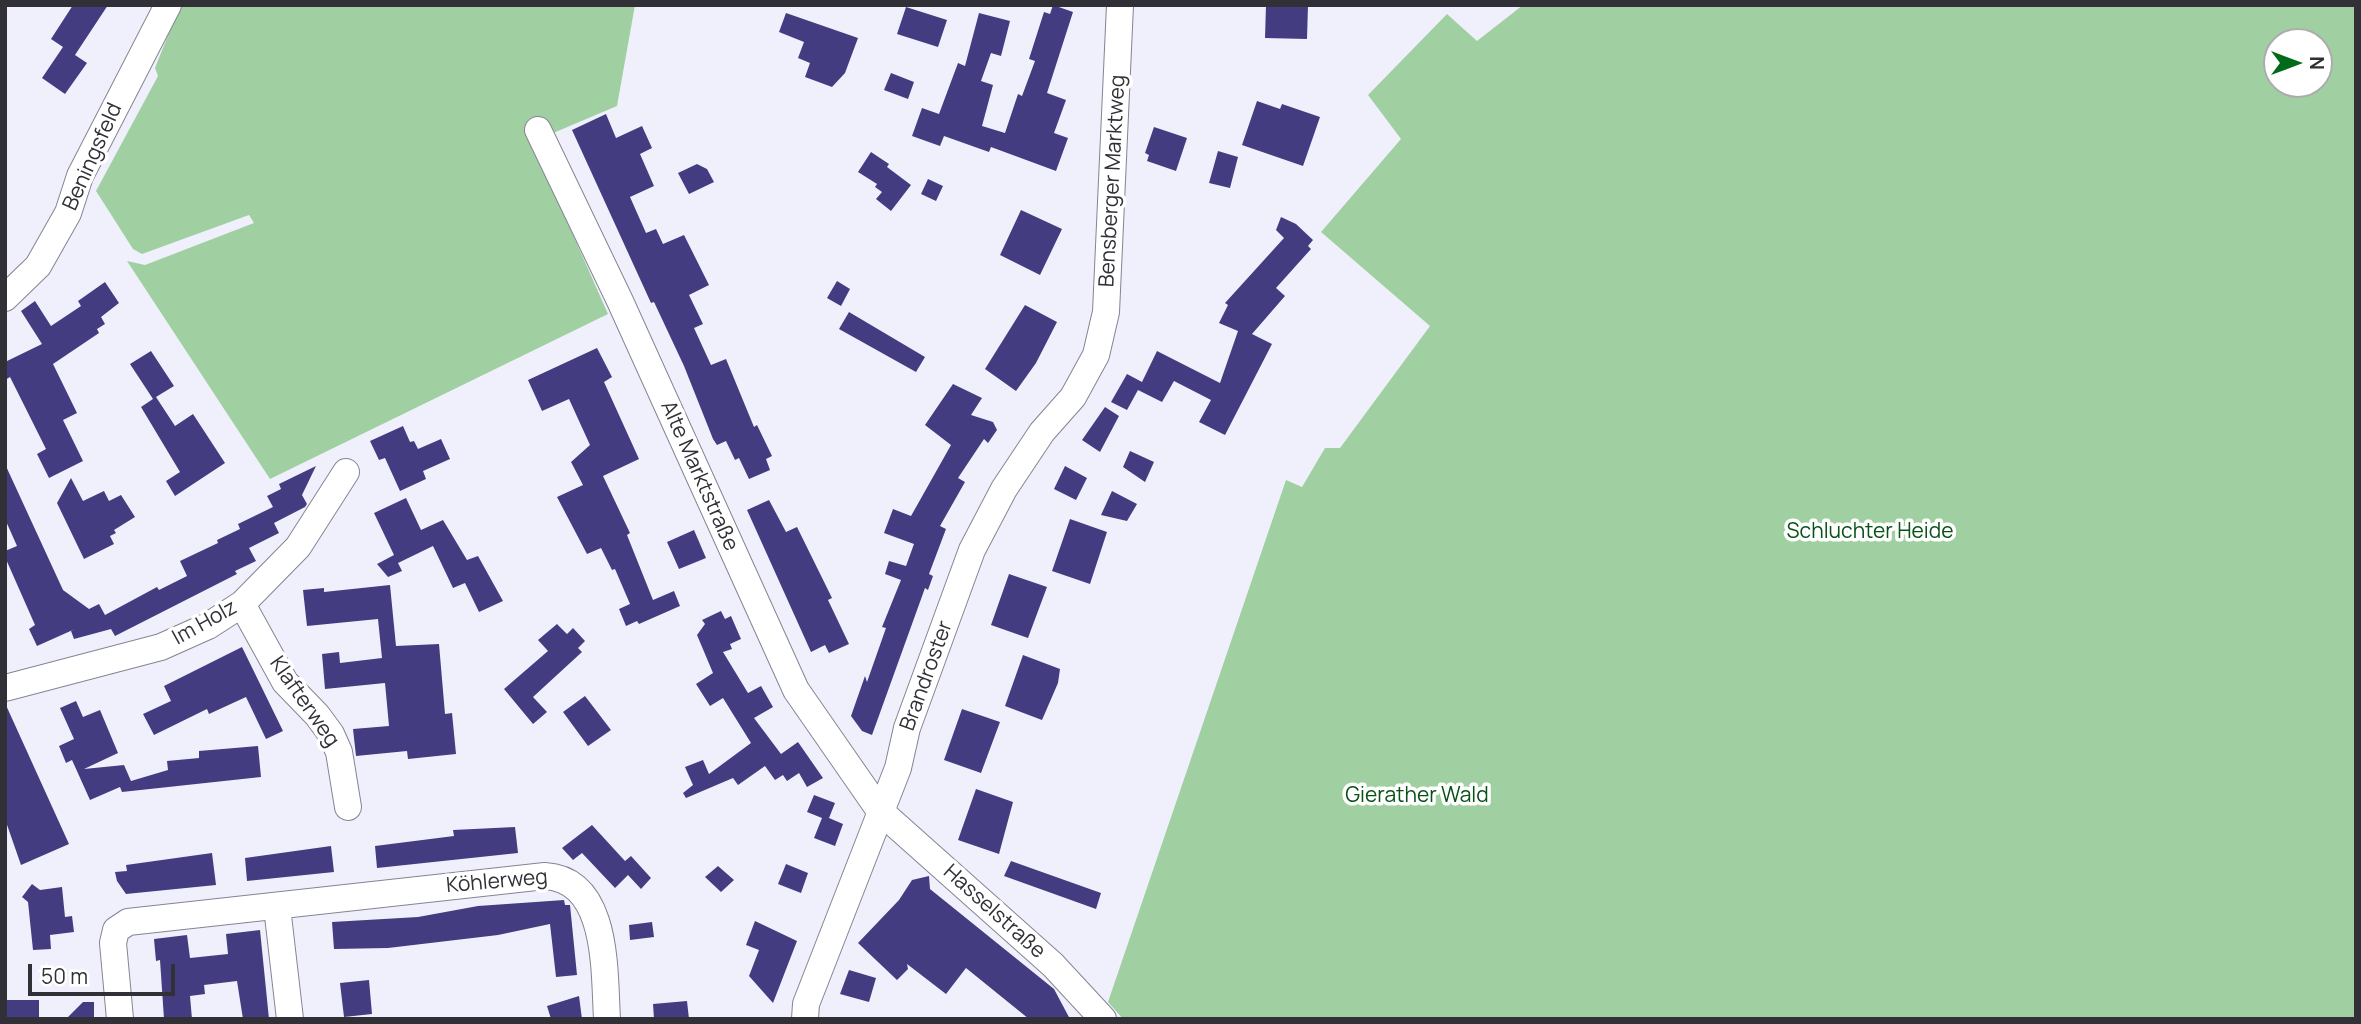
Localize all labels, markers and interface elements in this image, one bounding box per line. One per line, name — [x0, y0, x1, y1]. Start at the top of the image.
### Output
north arrow — [2263, 28, 2333, 98]
text: N — [2304, 56, 2330, 70]
street label: Bensberger Marktweg — [1095, 74, 1131, 288]
street label: Beningsfeld — [58, 99, 128, 215]
street label: Alte Marktstraße — [655, 397, 743, 555]
park label: Schluchter Heide — [1787, 519, 1953, 545]
street label: Im Holz — [168, 595, 242, 651]
street label: Brandroster — [895, 618, 959, 734]
street label: Klafterweg — [264, 652, 344, 752]
park label: Gierather Wald — [1345, 783, 1489, 809]
street label: Hasselstraße — [938, 860, 1050, 964]
street label: Köhlerweg — [445, 865, 549, 899]
scale bar — [32, 950, 178, 994]
text: 50 m — [41, 962, 88, 990]

